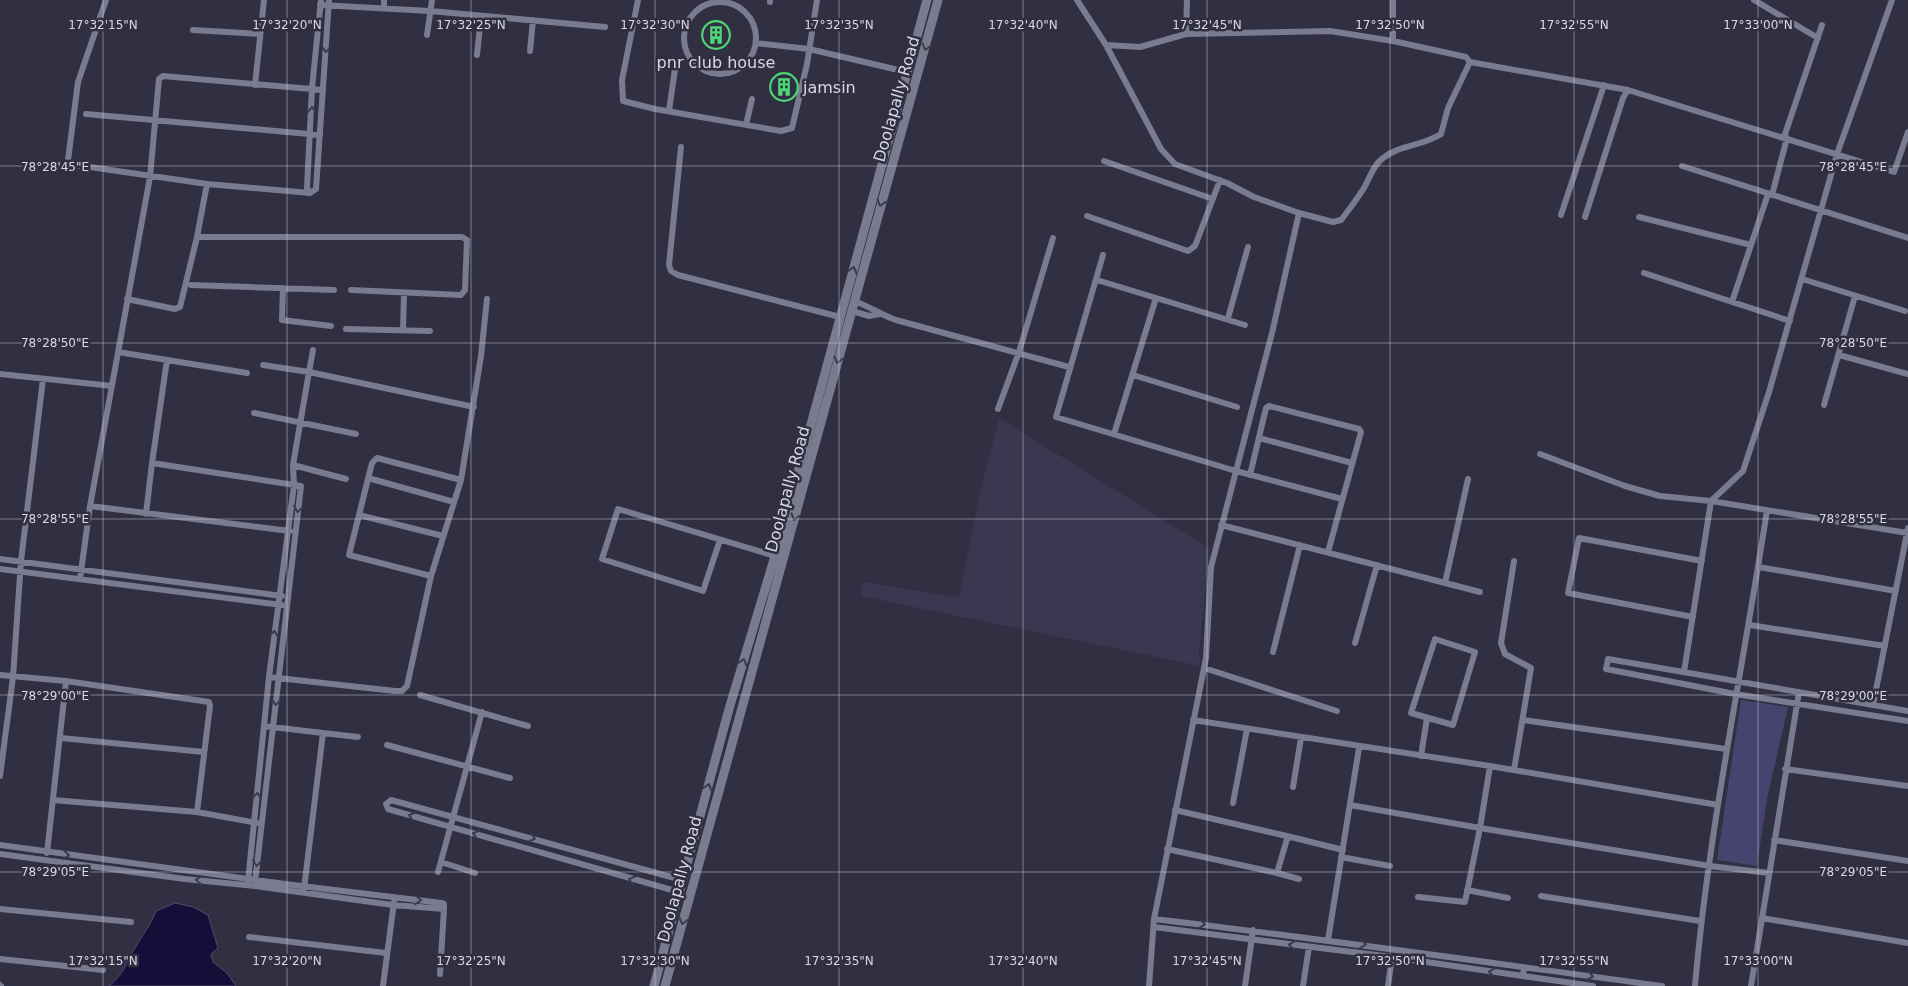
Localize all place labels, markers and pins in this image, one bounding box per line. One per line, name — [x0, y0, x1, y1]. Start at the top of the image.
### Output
building icon: pnr club house — [701, 20, 731, 50]
place label: pnr club house — [657, 53, 775, 72]
building icon: jamsin — [769, 72, 799, 102]
place label: jamsin — [802, 78, 856, 97]

